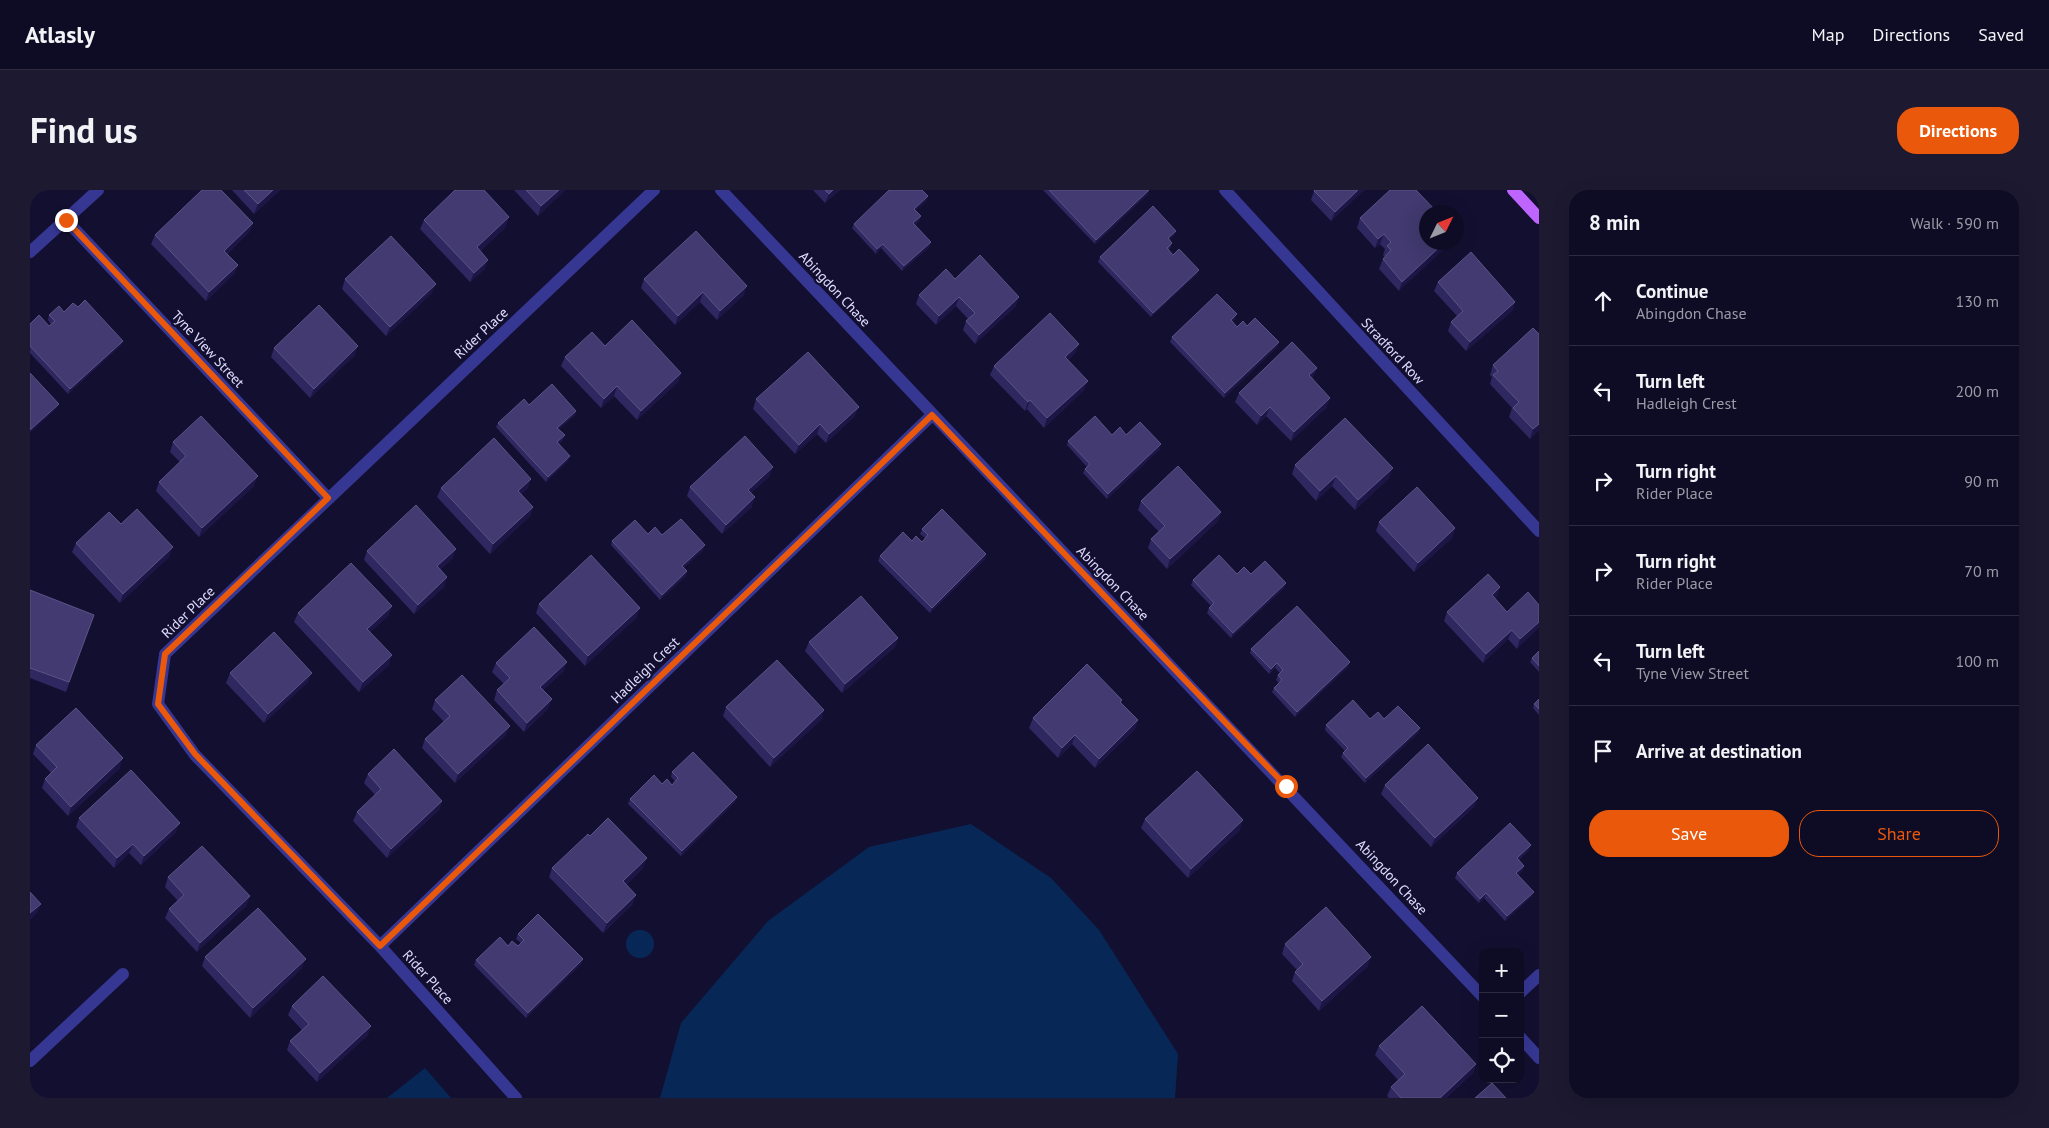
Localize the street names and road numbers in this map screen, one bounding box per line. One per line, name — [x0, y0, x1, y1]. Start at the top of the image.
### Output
street label: Abingdon Chase — [795, 247, 875, 331]
street label: Rider Place — [450, 304, 512, 362]
street label: Tyne View Street — [168, 307, 248, 391]
street label: Stradford Row — [1358, 314, 1429, 389]
street label: Abingdon Chase — [1073, 542, 1153, 624]
street label: Rider Place — [158, 582, 218, 642]
street label: Hadleigh Crest — [607, 633, 683, 707]
street label: Abingdon Chase — [1352, 835, 1432, 919]
street label: Rider Place — [399, 946, 457, 1008]

